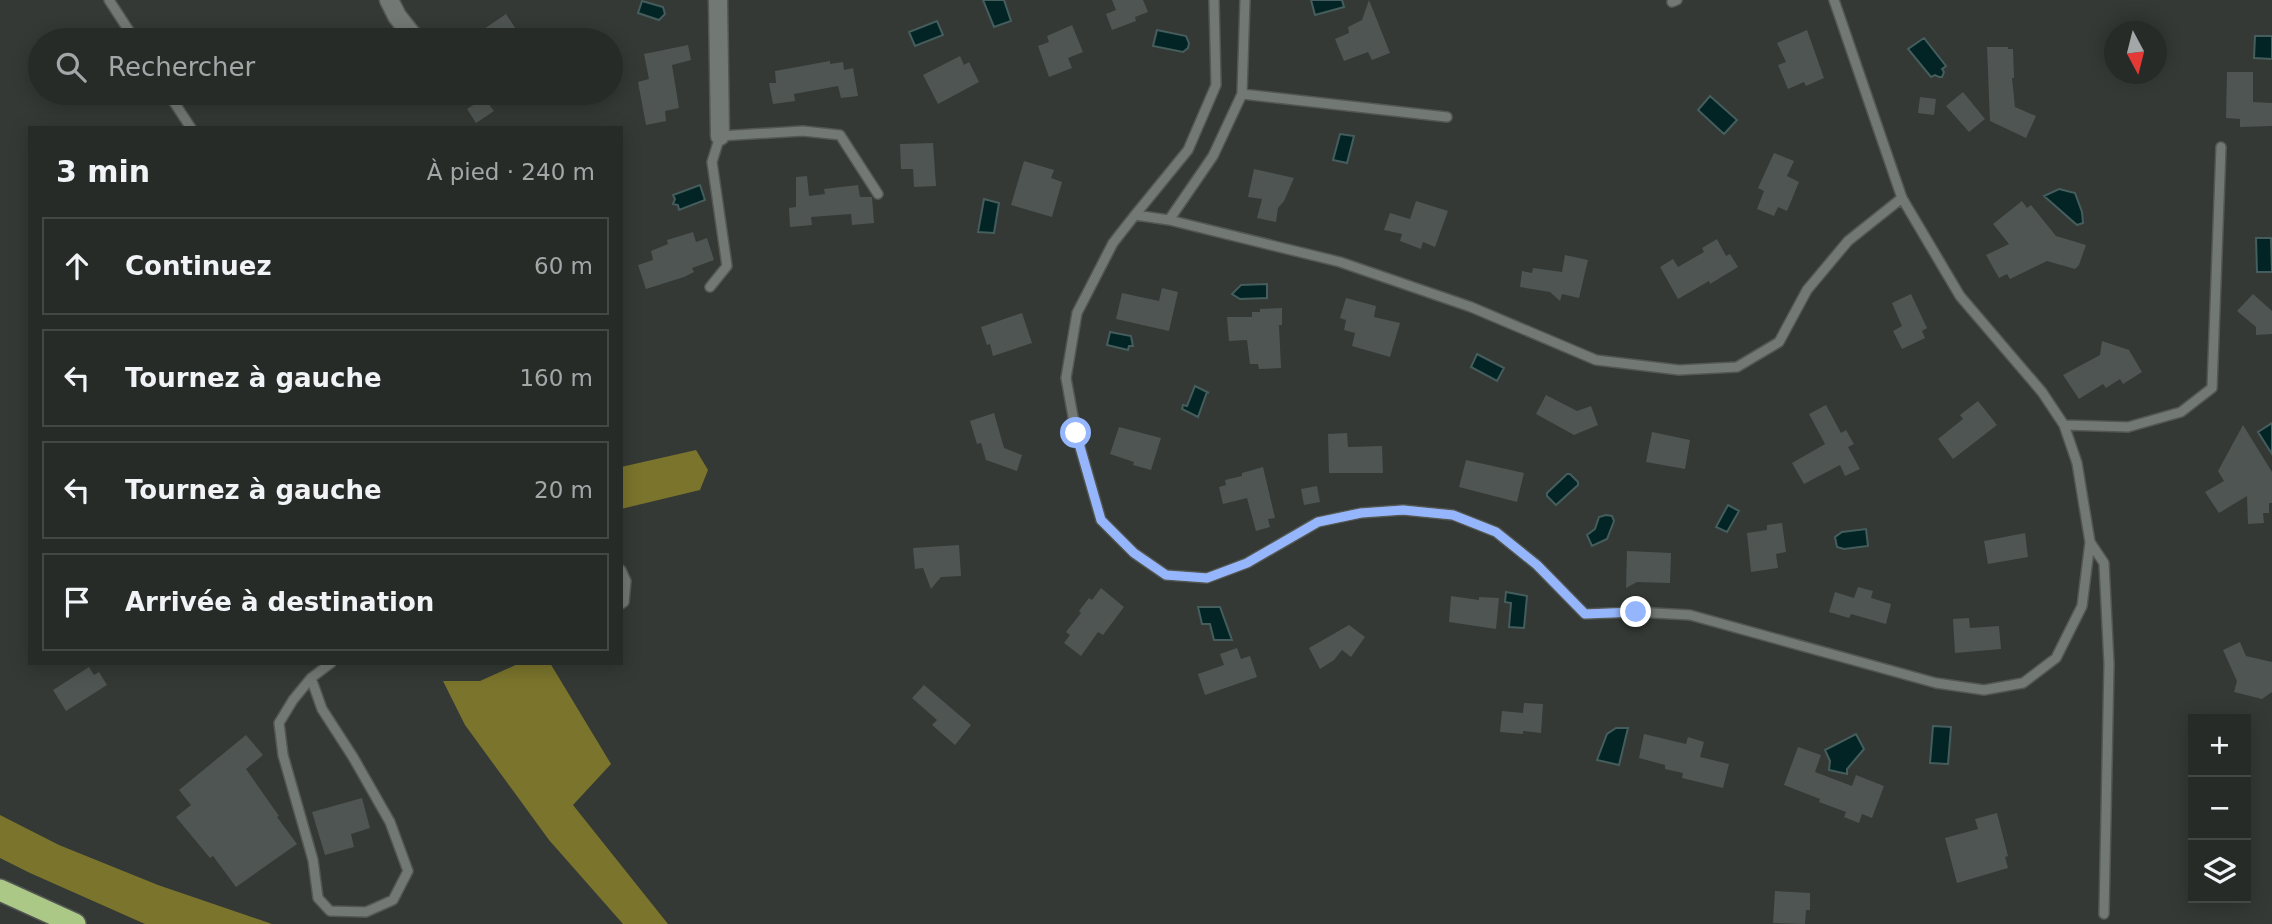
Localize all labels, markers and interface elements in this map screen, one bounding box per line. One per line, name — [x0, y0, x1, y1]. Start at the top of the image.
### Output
north arrow — [2104, 21, 2167, 84]
search box — [28, 28, 623, 105]
icon: search — [52, 48, 90, 86]
text: Rechercher — [108, 52, 255, 82]
text: 3 min — [56, 154, 150, 189]
text: À pied · 240 m — [427, 159, 595, 185]
icon: ahead — [58, 247, 96, 285]
text: Continuez — [125, 251, 272, 281]
text: 60 m — [534, 253, 593, 279]
icon: left — [58, 359, 96, 397]
text: Tournez à gauche — [125, 363, 382, 393]
text: 160 m — [519, 365, 593, 391]
route start — [1060, 417, 1091, 448]
icon: left — [58, 471, 96, 509]
text: Tournez à gauche — [125, 475, 382, 505]
text: 20 m — [534, 477, 593, 503]
icon: arrive — [58, 583, 96, 621]
text: Arrivée à destination — [125, 587, 434, 617]
route end — [1620, 596, 1651, 627]
map controls — [2188, 714, 2251, 903]
button: + — [2188, 714, 2251, 777]
button: − — [2188, 777, 2251, 840]
button: layers — [2188, 840, 2251, 903]

